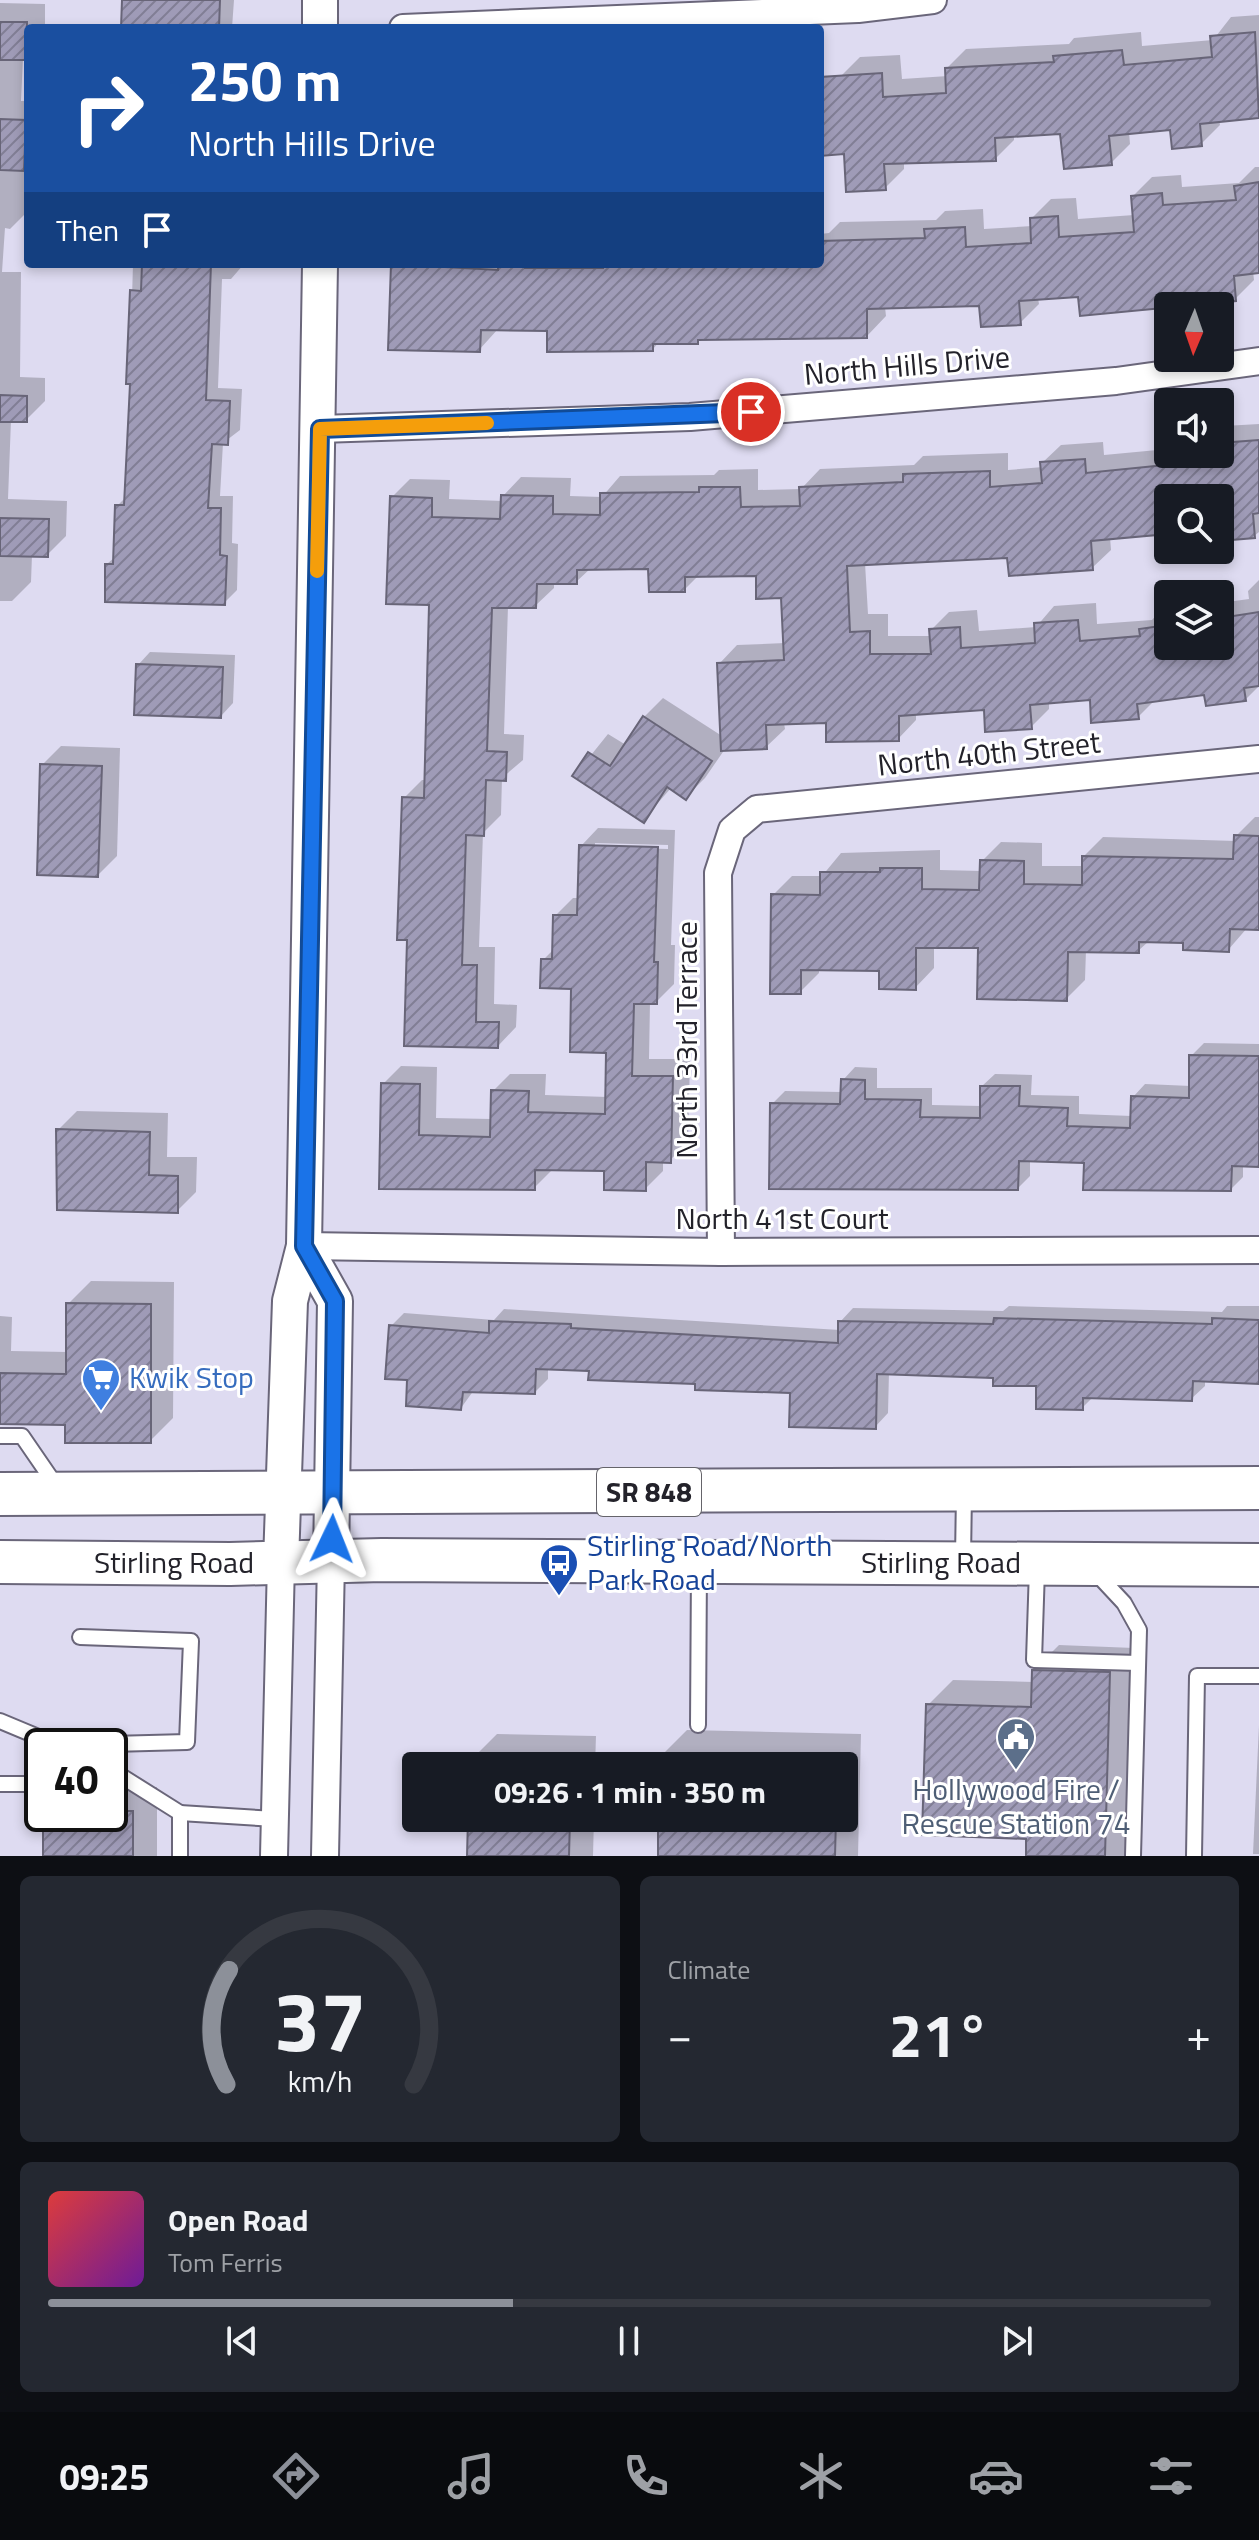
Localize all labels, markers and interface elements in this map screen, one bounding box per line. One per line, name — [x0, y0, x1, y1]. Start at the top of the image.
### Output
text: 250 m — [188, 38, 341, 123]
icon: right — [56, 56, 160, 160]
text: North Hills Drive — [188, 115, 436, 170]
text: Then — [56, 207, 119, 253]
icon: arrive — [135, 208, 179, 252]
north arrow — [1154, 292, 1234, 372]
map controls — [1154, 292, 1234, 660]
street label: North Hills Drive — [802, 333, 1012, 397]
pin — [717, 378, 785, 446]
button: sound — [1154, 388, 1234, 468]
icon: arrive — [729, 390, 773, 434]
button: search — [1154, 484, 1234, 564]
button: layers — [1154, 580, 1234, 660]
street label: North 40th Street — [875, 718, 1103, 788]
street label: North 33rd Terrace — [663, 921, 709, 1159]
street label: North 41st Court — [676, 1195, 889, 1241]
place label: Kwik Stop — [129, 1354, 254, 1400]
supermarket icon: Kwik Stop — [80, 1357, 122, 1412]
road number: SR 848 — [597, 1468, 701, 1516]
position arrow — [290, 1497, 374, 1581]
place label: Stirling Road/North Park Road — [587, 1522, 832, 1602]
street label: Stirling Road — [94, 1539, 254, 1585]
street label: Stirling Road — [861, 1539, 1021, 1585]
bus stop icon: Stirling Road/North Park Road — [538, 1542, 580, 1597]
public building icon: Hollywood Fire / Rescue Station 74 — [995, 1716, 1037, 1771]
speed limit sign: 40 — [24, 1728, 128, 1832]
place label: Hollywood Fire / Rescue Station 74 — [902, 1766, 1130, 1846]
text: 09:26 · 1 min · 350 m — [494, 1769, 766, 1815]
text: Climate — [668, 1950, 750, 1989]
text: 37 — [273, 1957, 366, 2083]
text: 21° — [889, 1989, 990, 2080]
text: − — [668, 2001, 692, 2068]
text: + — [1186, 2001, 1211, 2068]
text: km/h — [287, 2060, 352, 2103]
text: Open Road — [168, 2197, 309, 2243]
text: Tom Ferris — [168, 2243, 283, 2282]
icon: previous — [220, 2319, 264, 2363]
icon: pause — [607, 2319, 651, 2363]
icon: next — [995, 2319, 1039, 2363]
icon: directions — [268, 2448, 324, 2504]
icon: music — [443, 2448, 499, 2504]
icon: phone — [618, 2448, 674, 2504]
icon: climate — [793, 2448, 849, 2504]
icon: car — [968, 2448, 1024, 2504]
icon: filters — [1143, 2448, 1199, 2504]
text: 09:25 — [60, 2449, 149, 2504]

